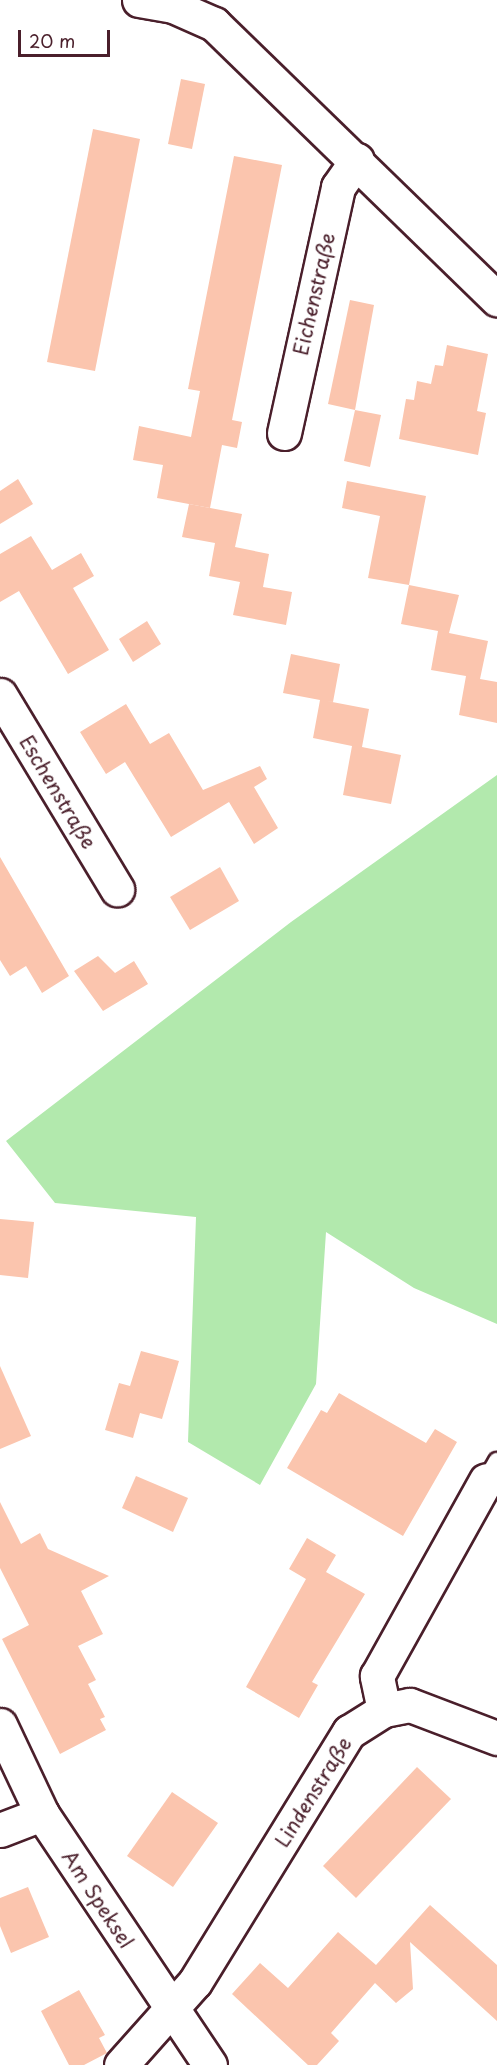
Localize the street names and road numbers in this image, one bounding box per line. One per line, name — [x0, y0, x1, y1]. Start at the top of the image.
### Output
street label: Eichenstraße — [288, 230, 340, 358]
street label: Eschenstraße — [15, 731, 101, 853]
street label: Lindenstraße — [270, 1733, 356, 1851]
street label: Am Speksel — [58, 1846, 138, 1952]

